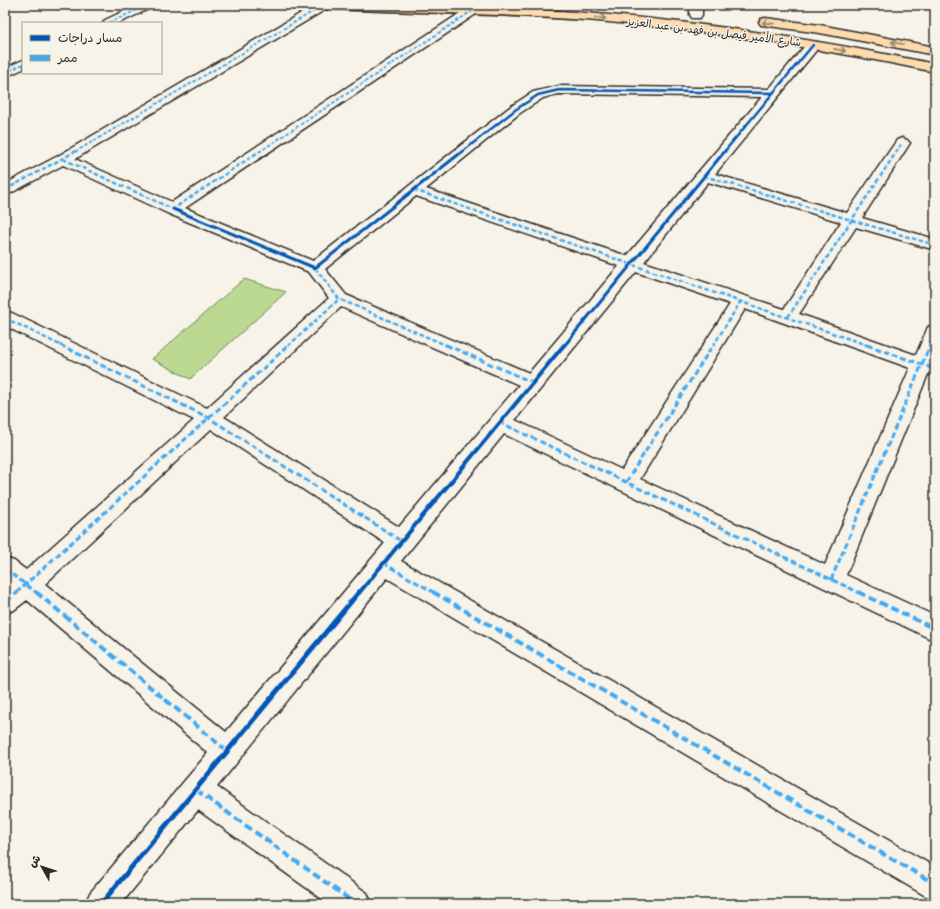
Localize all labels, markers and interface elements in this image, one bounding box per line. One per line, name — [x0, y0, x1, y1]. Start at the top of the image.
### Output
street label: شارع الأمير فيصل بن فهد بن عبد العزيز — [625, 14, 802, 51]
one-way arrow — [593, 15, 606, 22]
one-way arrow — [762, 19, 775, 27]
legend — [22, 22, 162, 74]
text: مسار دراجات — [58, 31, 122, 46]
one-way arrow — [891, 39, 904, 47]
one-way arrow — [833, 46, 846, 54]
text: ممر — [57, 51, 77, 65]
north arrow — [22, 847, 62, 887]
text: ش — [26, 852, 43, 870]

